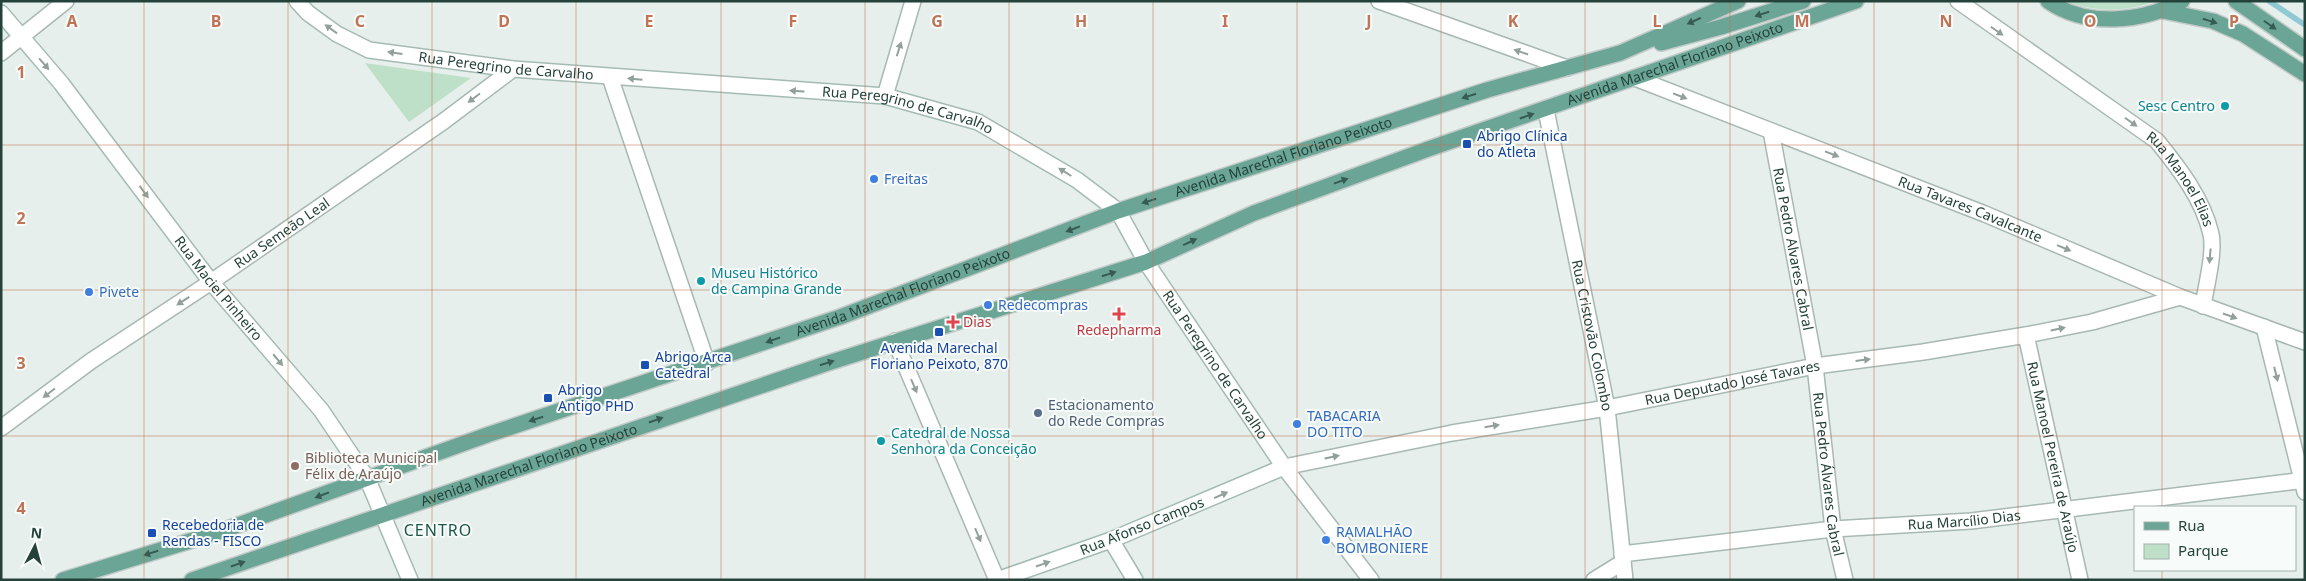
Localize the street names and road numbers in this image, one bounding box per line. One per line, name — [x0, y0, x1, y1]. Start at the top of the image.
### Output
street label: Avenida Marechal Floriano Peixoto — [1564, 17, 1785, 109]
street label: Rua Peregrino de Carvalho — [418, 47, 594, 84]
street label: Rua Peregrino de Carvalho — [821, 81, 997, 138]
street label: Avenida Marechal Floriano Peixoto — [1172, 112, 1394, 201]
street label: Rua Manoel Elias — [2143, 126, 2219, 229]
street label: Rua Pedro Alvares Cabral — [1769, 166, 1818, 332]
street label: Rua Tavares Cavalcante — [1896, 171, 2045, 246]
street label: Rua Semeão Leal — [230, 193, 333, 272]
street label: Rua Maciel Pinheiro — [170, 232, 267, 344]
street label: Avenida Marechal Floriano Peixoto — [793, 243, 1013, 340]
street label: Rua Cristovão Colombo — [1568, 258, 1617, 413]
street label: Rua Peregrino de Carvalho — [1159, 286, 1273, 443]
street label: Rua Deputado José Tavares — [1643, 355, 1821, 409]
street label: Rua Manoel Pereira de Araújo — [2023, 359, 2084, 554]
street label: Rua Pedro Álvares Cabral — [1809, 391, 1849, 558]
street label: Avenida Marechal Floriano Peixoto — [418, 419, 640, 510]
street label: Rua Afonso Campos — [1077, 492, 1207, 559]
street label: Rua Marcílio Dias — [1907, 505, 2022, 534]

